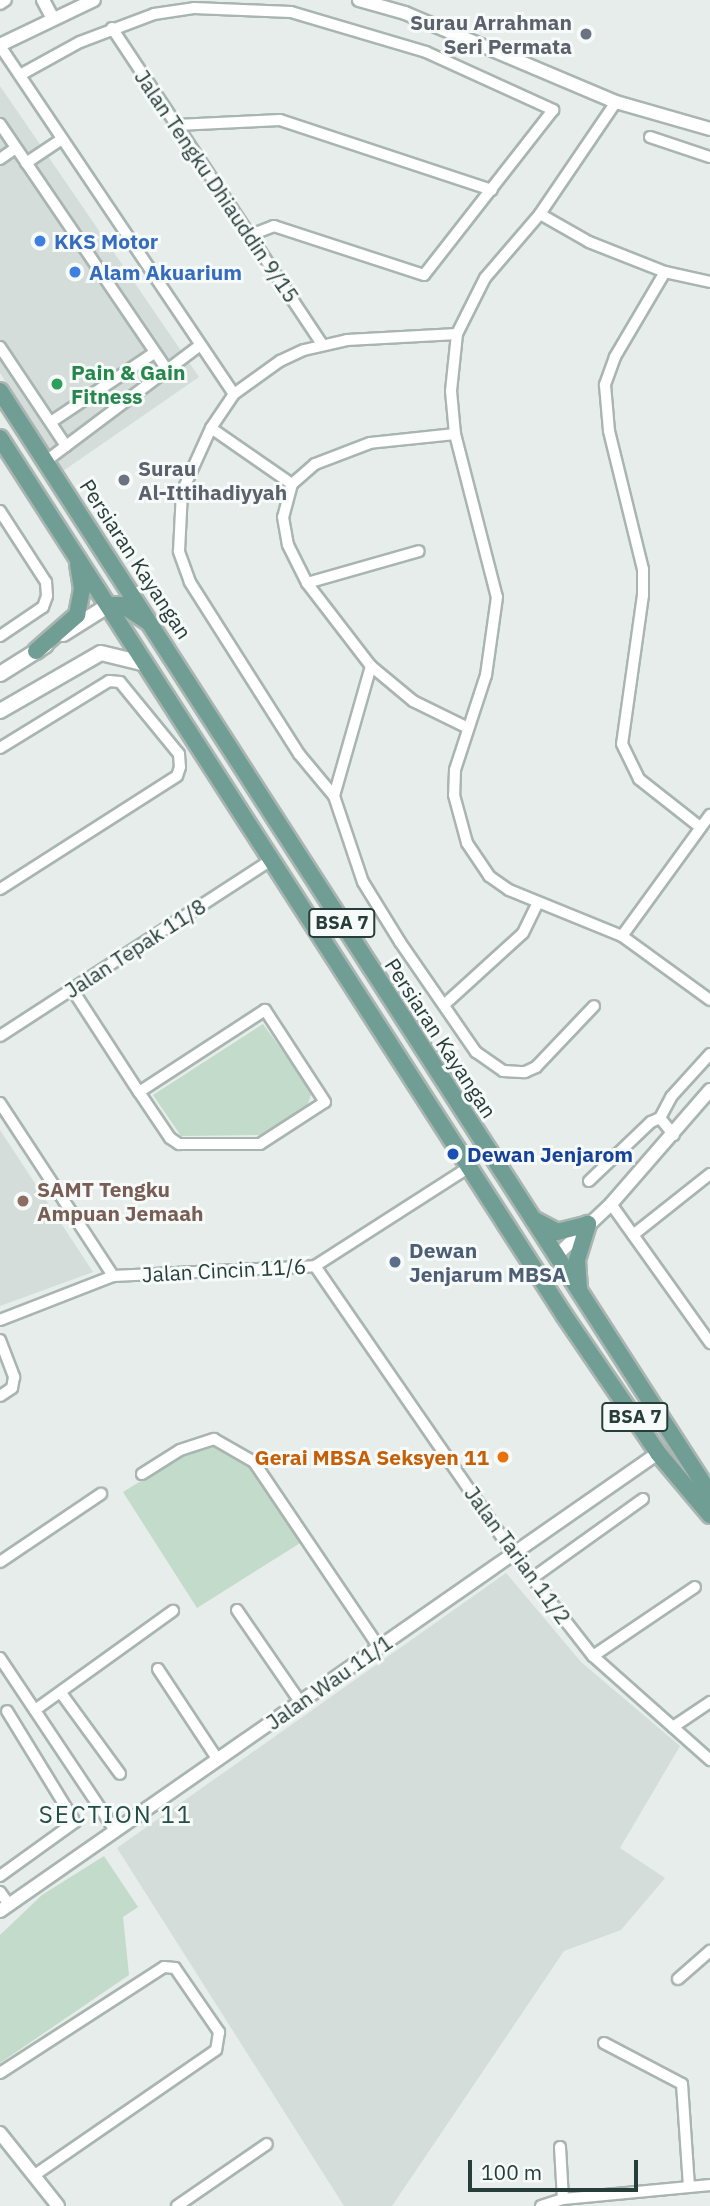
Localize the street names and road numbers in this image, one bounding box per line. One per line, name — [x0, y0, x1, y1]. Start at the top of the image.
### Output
street label: Jalan Tengku Dhiauddin 9/15 — [130, 65, 304, 307]
street label: Persiaran Kayangan — [75, 474, 197, 644]
street label: Jalan Tepak 11/8 — [60, 893, 210, 1003]
road number: BSA 7 — [307, 908, 377, 939]
street label: Persiaran Kayangan — [380, 953, 502, 1123]
street label: Jalan Cincin 11/6 — [141, 1253, 307, 1287]
road number: BSA 7 — [600, 1401, 670, 1432]
street label: Jalan Tarian 11/2 — [459, 1481, 577, 1629]
street label: Jalan Wau 11/1 — [261, 1629, 397, 1735]

